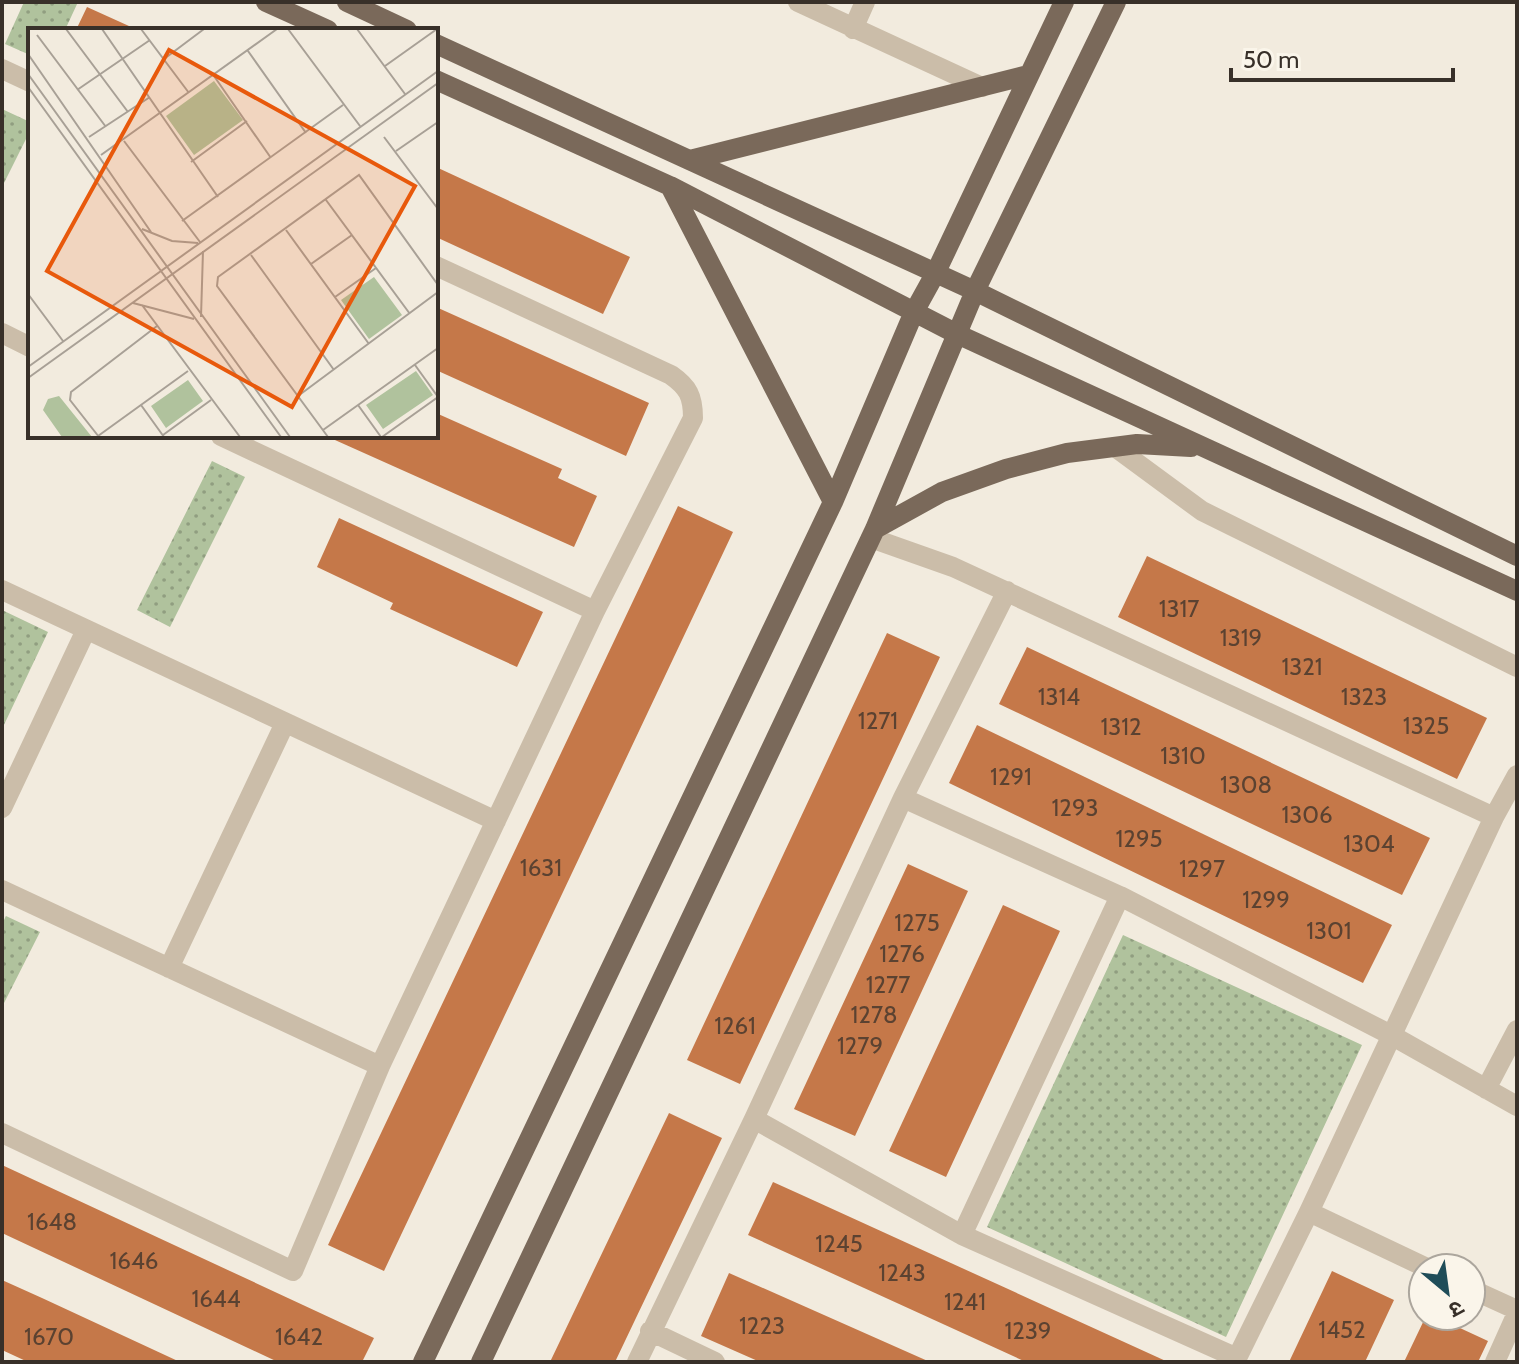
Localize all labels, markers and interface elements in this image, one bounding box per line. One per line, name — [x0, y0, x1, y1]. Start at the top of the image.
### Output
inset map — [28, 28, 438, 438]
scale bar — [1231, 32, 1453, 82]
text: 50 m — [1243, 45, 1299, 74]
house number: 1317 — [1159, 594, 1199, 623]
house number: 1319 — [1220, 623, 1262, 652]
house number: 1321 — [1281, 652, 1323, 681]
house number: 1314 — [1038, 682, 1080, 711]
house number: 1323 — [1341, 682, 1387, 711]
house number: 1271 — [858, 706, 898, 735]
house number: 1325 — [1403, 711, 1449, 740]
house number: 1312 — [1100, 712, 1142, 741]
house number: 1310 — [1160, 741, 1206, 770]
house number: 1291 — [990, 762, 1032, 791]
house number: 1308 — [1220, 770, 1272, 799]
house number: 1293 — [1051, 793, 1099, 822]
house number: 1306 — [1281, 800, 1333, 829]
house number: 1295 — [1115, 824, 1163, 853]
house number: 1304 — [1343, 829, 1395, 858]
house number: 1631 — [520, 853, 562, 882]
house number: 1297 — [1179, 854, 1225, 883]
house number: 1299 — [1242, 885, 1290, 914]
house number: 1275 — [894, 908, 940, 937]
house number: 1301 — [1306, 916, 1352, 945]
house number: 1276 — [879, 939, 925, 968]
house number: 1277 — [866, 970, 910, 999]
house number: 1278 — [850, 1000, 898, 1029]
house number: 1261 — [714, 1011, 756, 1040]
house number: 1279 — [837, 1031, 883, 1060]
house number: 1648 — [27, 1207, 77, 1236]
house number: 1245 — [815, 1229, 863, 1258]
house number: 1646 — [110, 1246, 158, 1275]
north arrow — [1407, 1252, 1487, 1332]
house number: 1243 — [878, 1258, 926, 1287]
house number: 1644 — [191, 1284, 241, 1313]
house number: 1241 — [944, 1287, 986, 1316]
text: उ — [1443, 1294, 1469, 1325]
house number: 1223 — [739, 1311, 785, 1340]
house number: 1452 — [1318, 1315, 1366, 1344]
house number: 1239 — [1004, 1316, 1052, 1345]
house number: 1670 — [24, 1322, 74, 1351]
house number: 1642 — [275, 1322, 323, 1351]

